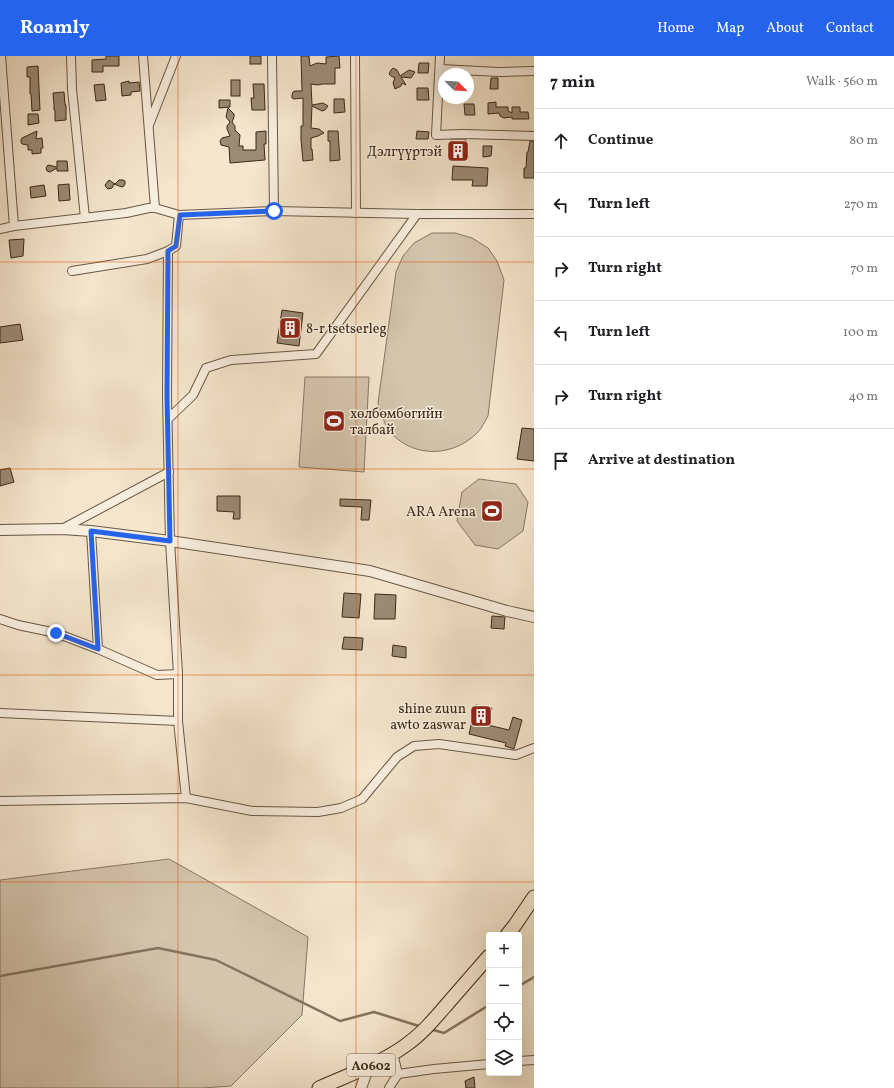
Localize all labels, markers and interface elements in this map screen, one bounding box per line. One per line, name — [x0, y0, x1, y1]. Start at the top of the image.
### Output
text: Roamly — [20, 15, 90, 41]
text: Home — [657, 19, 694, 38]
text: Map — [716, 19, 744, 38]
text: About — [766, 19, 804, 38]
text: Contact — [826, 19, 874, 38]
north arrow — [438, 68, 474, 104]
text: 7 min — [550, 71, 595, 94]
text: Walk · 560 m — [806, 73, 878, 91]
icon: ahead — [550, 130, 572, 152]
text: Continue — [588, 130, 653, 151]
text: 80 m — [849, 132, 878, 150]
building icon: Дэлгүүртэй — [445, 138, 471, 164]
place label: Дэлгүүртэй — [367, 143, 442, 162]
icon: left — [550, 194, 572, 216]
text: Turn left — [588, 194, 650, 215]
text: 270 m — [844, 196, 878, 214]
route start — [265, 202, 283, 220]
icon: right — [550, 258, 572, 280]
text: Turn right — [588, 258, 662, 279]
text: 70 m — [850, 260, 878, 278]
building icon: 8-r tsetserleg — [277, 315, 303, 341]
place label: 8-r tsetserleg — [306, 320, 387, 339]
icon: left — [550, 322, 572, 344]
text: Turn left — [588, 322, 650, 343]
text: 100 m — [843, 324, 878, 342]
icon: right — [550, 386, 572, 408]
text: Turn right — [588, 386, 662, 407]
text: 40 m — [849, 388, 878, 406]
place label: хөлбөмбөгийн талбай — [350, 405, 443, 440]
sports icon: хөлбөмбөгийн талбай — [321, 408, 347, 434]
icon: arrive — [550, 450, 572, 472]
text: Arrive at destination — [588, 450, 735, 471]
sports icon: ARA Arena — [479, 498, 505, 524]
place label: ARA Arena — [406, 503, 476, 522]
route end — [47, 624, 65, 642]
place label: shine zuun awto zaswar — [390, 700, 466, 735]
building icon: shine zuun awto zaswar — [468, 703, 494, 729]
map controls — [486, 932, 522, 1076]
button: + — [486, 932, 522, 968]
button: − — [486, 968, 522, 1004]
button: locate — [486, 1004, 522, 1040]
button: layers — [486, 1040, 522, 1076]
road number: A0602 — [347, 1054, 395, 1076]

